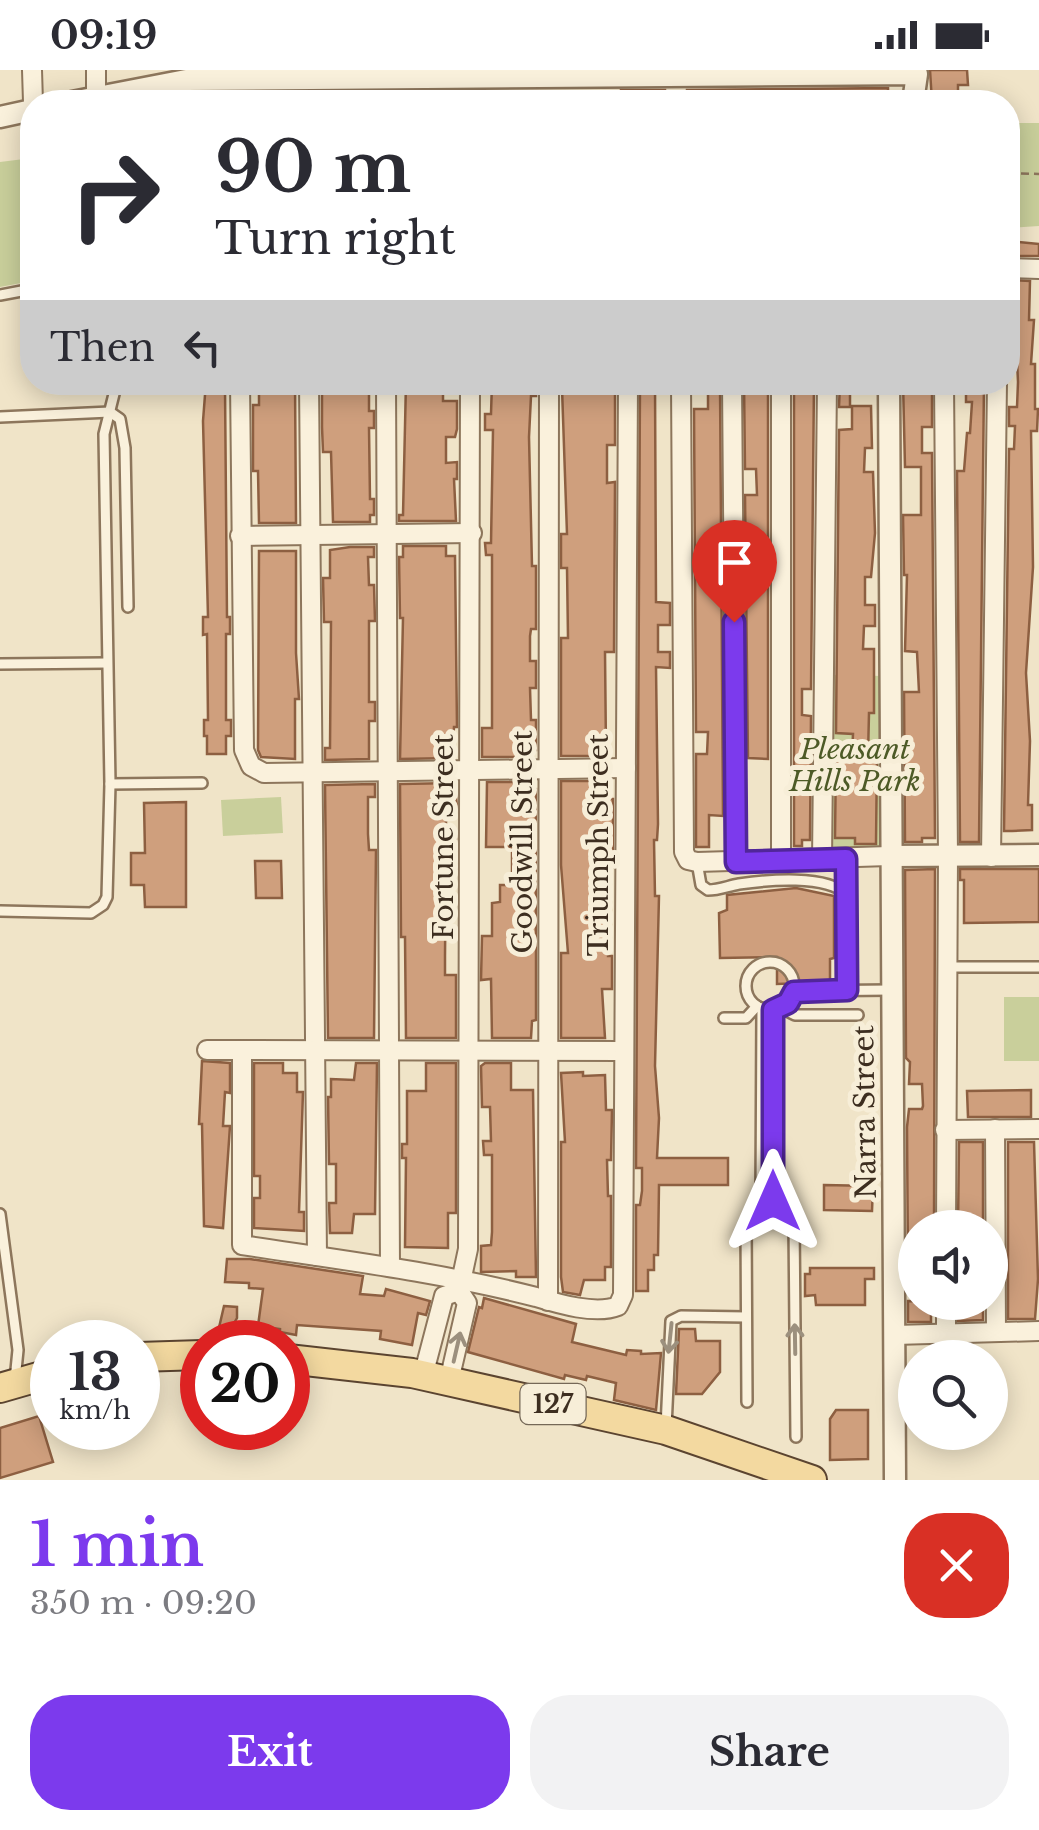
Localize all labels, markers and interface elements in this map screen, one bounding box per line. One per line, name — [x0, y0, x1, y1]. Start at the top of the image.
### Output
text: 09:19 — [50, 12, 157, 59]
text: 90 m — [215, 124, 411, 211]
icon: right — [50, 130, 180, 260]
text: Turn right — [215, 210, 456, 266]
icon: left — [175, 320, 230, 375]
text: Then — [50, 324, 155, 371]
pin — [692, 520, 777, 623]
icon: arrive — [707, 535, 762, 590]
street label: Goodwill Street — [505, 730, 540, 954]
park label: Pleasant Hills Park — [788, 732, 921, 799]
street label: Fortune Street — [426, 733, 461, 940]
street label: Triumph Street — [581, 733, 616, 956]
street label: Narra Street — [846, 1024, 884, 1199]
position arrow — [721, 1149, 825, 1253]
map controls — [898, 1210, 1008, 1450]
button: sound — [898, 1210, 1008, 1320]
speed limit sign: 20 — [180, 1320, 310, 1450]
one-way arrow — [660, 1321, 679, 1353]
one-way arrow — [786, 1324, 804, 1356]
one-way arrow — [449, 1332, 467, 1364]
button: search — [898, 1340, 1008, 1450]
text: 13 — [68, 1341, 122, 1404]
road number: 127 — [520, 1384, 586, 1424]
text: km/h — [60, 1395, 130, 1426]
text: 1 min — [30, 1508, 204, 1582]
button: close — [904, 1513, 1009, 1618]
text: 350 m · 09:20 — [30, 1583, 257, 1623]
button: Exit — [30, 1695, 510, 1810]
button: Share — [530, 1695, 1009, 1810]

